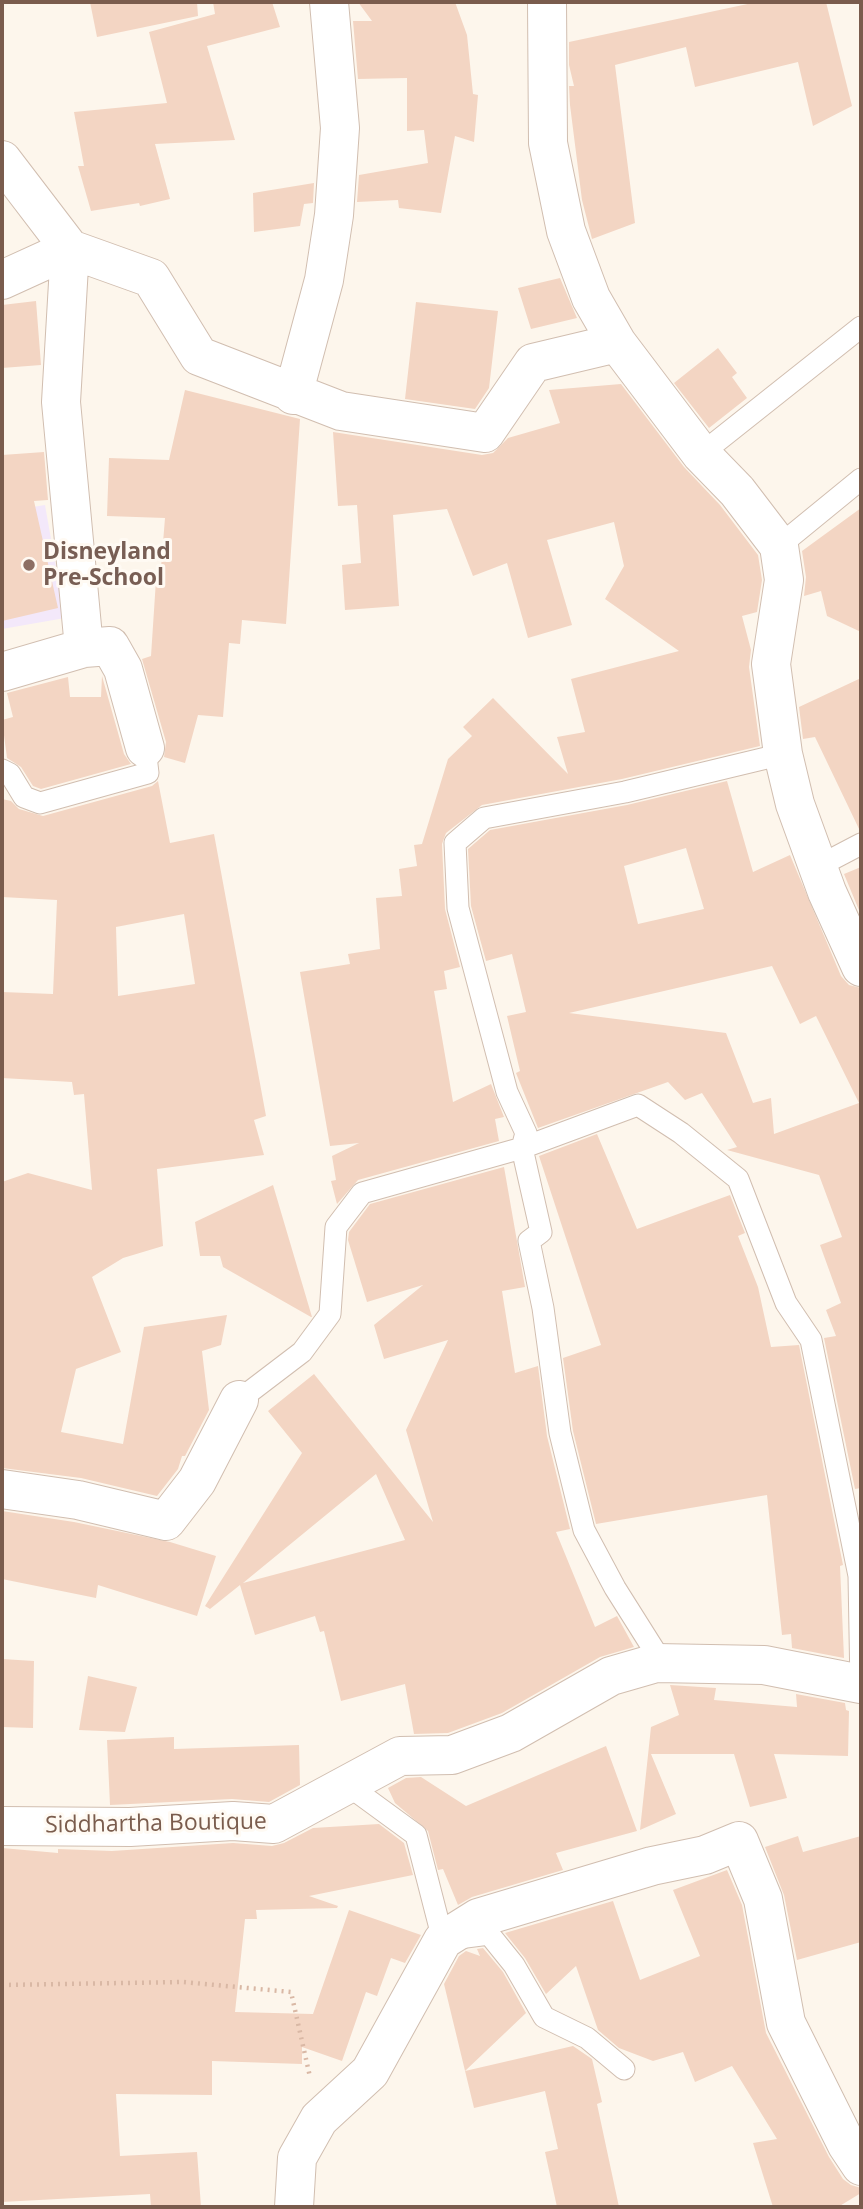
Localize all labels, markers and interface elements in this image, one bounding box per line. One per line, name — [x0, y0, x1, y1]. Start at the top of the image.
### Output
place label: Disneyland Pre-School — [43, 538, 171, 592]
marker: Disneyland Pre-School — [21, 557, 37, 573]
street label: Siddhartha Boutique — [45, 1808, 267, 1840]

